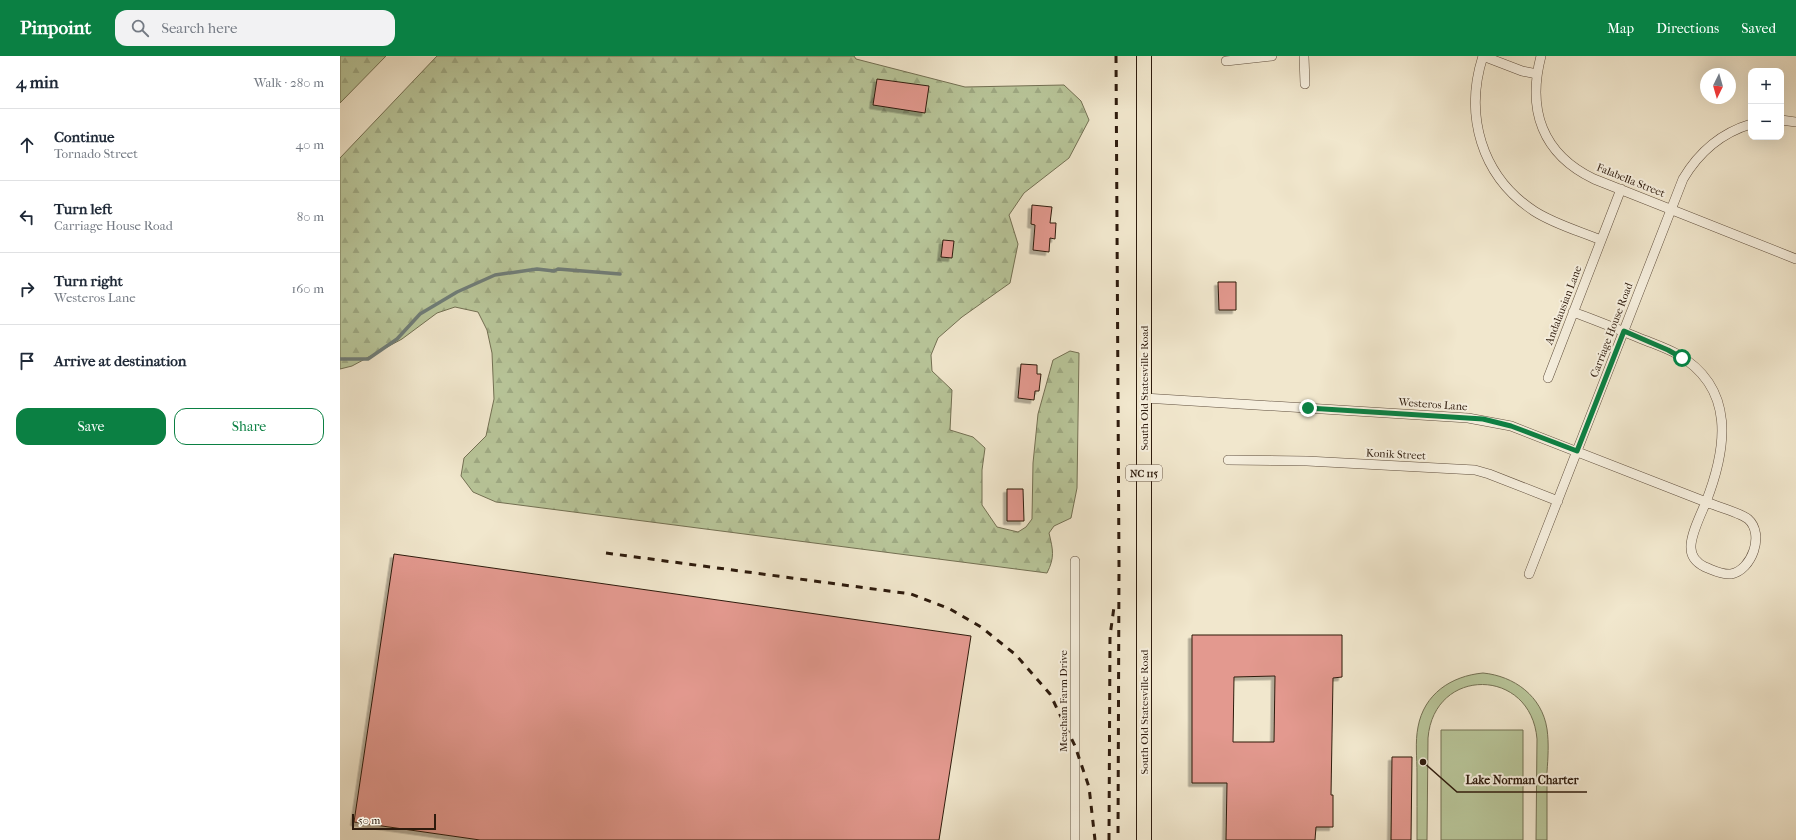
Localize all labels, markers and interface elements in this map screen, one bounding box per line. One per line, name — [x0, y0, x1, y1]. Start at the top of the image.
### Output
search box — [115, 10, 395, 46]
text: Pinpoint — [20, 17, 91, 39]
icon: search — [129, 17, 151, 39]
text: Search here — [161, 19, 237, 37]
text: Map — [1607, 20, 1634, 37]
text: Directions — [1656, 20, 1719, 37]
text: Saved — [1741, 20, 1776, 37]
north arrow — [1700, 68, 1736, 104]
map controls — [1748, 68, 1784, 140]
button: + — [1748, 68, 1784, 104]
text: 4 min — [16, 72, 59, 92]
text: Walk · 280 m — [254, 75, 324, 90]
button: − — [1748, 104, 1784, 140]
text: Continue — [54, 128, 114, 146]
icon: ahead — [16, 134, 38, 156]
text: 40 m — [296, 137, 324, 152]
text: Tornado Street — [54, 146, 138, 161]
street label: Falabella Street — [1595, 161, 1667, 200]
text: Turn left — [54, 200, 112, 218]
icon: left — [16, 206, 38, 228]
text: 80 m — [297, 209, 324, 224]
text: Carriage House Road — [54, 218, 173, 233]
street label: Andalausian Lane — [1542, 263, 1585, 347]
text: Turn right — [54, 272, 123, 290]
icon: right — [16, 278, 38, 300]
street label: Carriage House Road — [1587, 280, 1636, 379]
text: 160 m — [292, 281, 324, 296]
text: Westeros Lane — [54, 290, 136, 305]
street label: South Old Statesville Road — [1138, 324, 1151, 451]
route start — [1673, 349, 1691, 367]
icon: arrive — [16, 350, 38, 372]
text: Arrive at destination — [54, 352, 186, 370]
street label: Westeros Lane — [1397, 396, 1468, 413]
route end — [1299, 399, 1317, 417]
button: Save — [16, 408, 166, 445]
button: Share — [174, 408, 324, 445]
street label: Konik Street — [1366, 446, 1426, 463]
road number: NC 115 — [1126, 465, 1162, 481]
street label: South Old Statesville Road — [1138, 648, 1151, 775]
street label: Meacham Farm Drive — [1057, 649, 1070, 752]
callout: Lake Norman Charter — [1457, 768, 1587, 792]
text: Lake Norman Charter — [1465, 773, 1580, 787]
scale bar — [352, 812, 436, 831]
text: 50 m — [358, 814, 380, 827]

